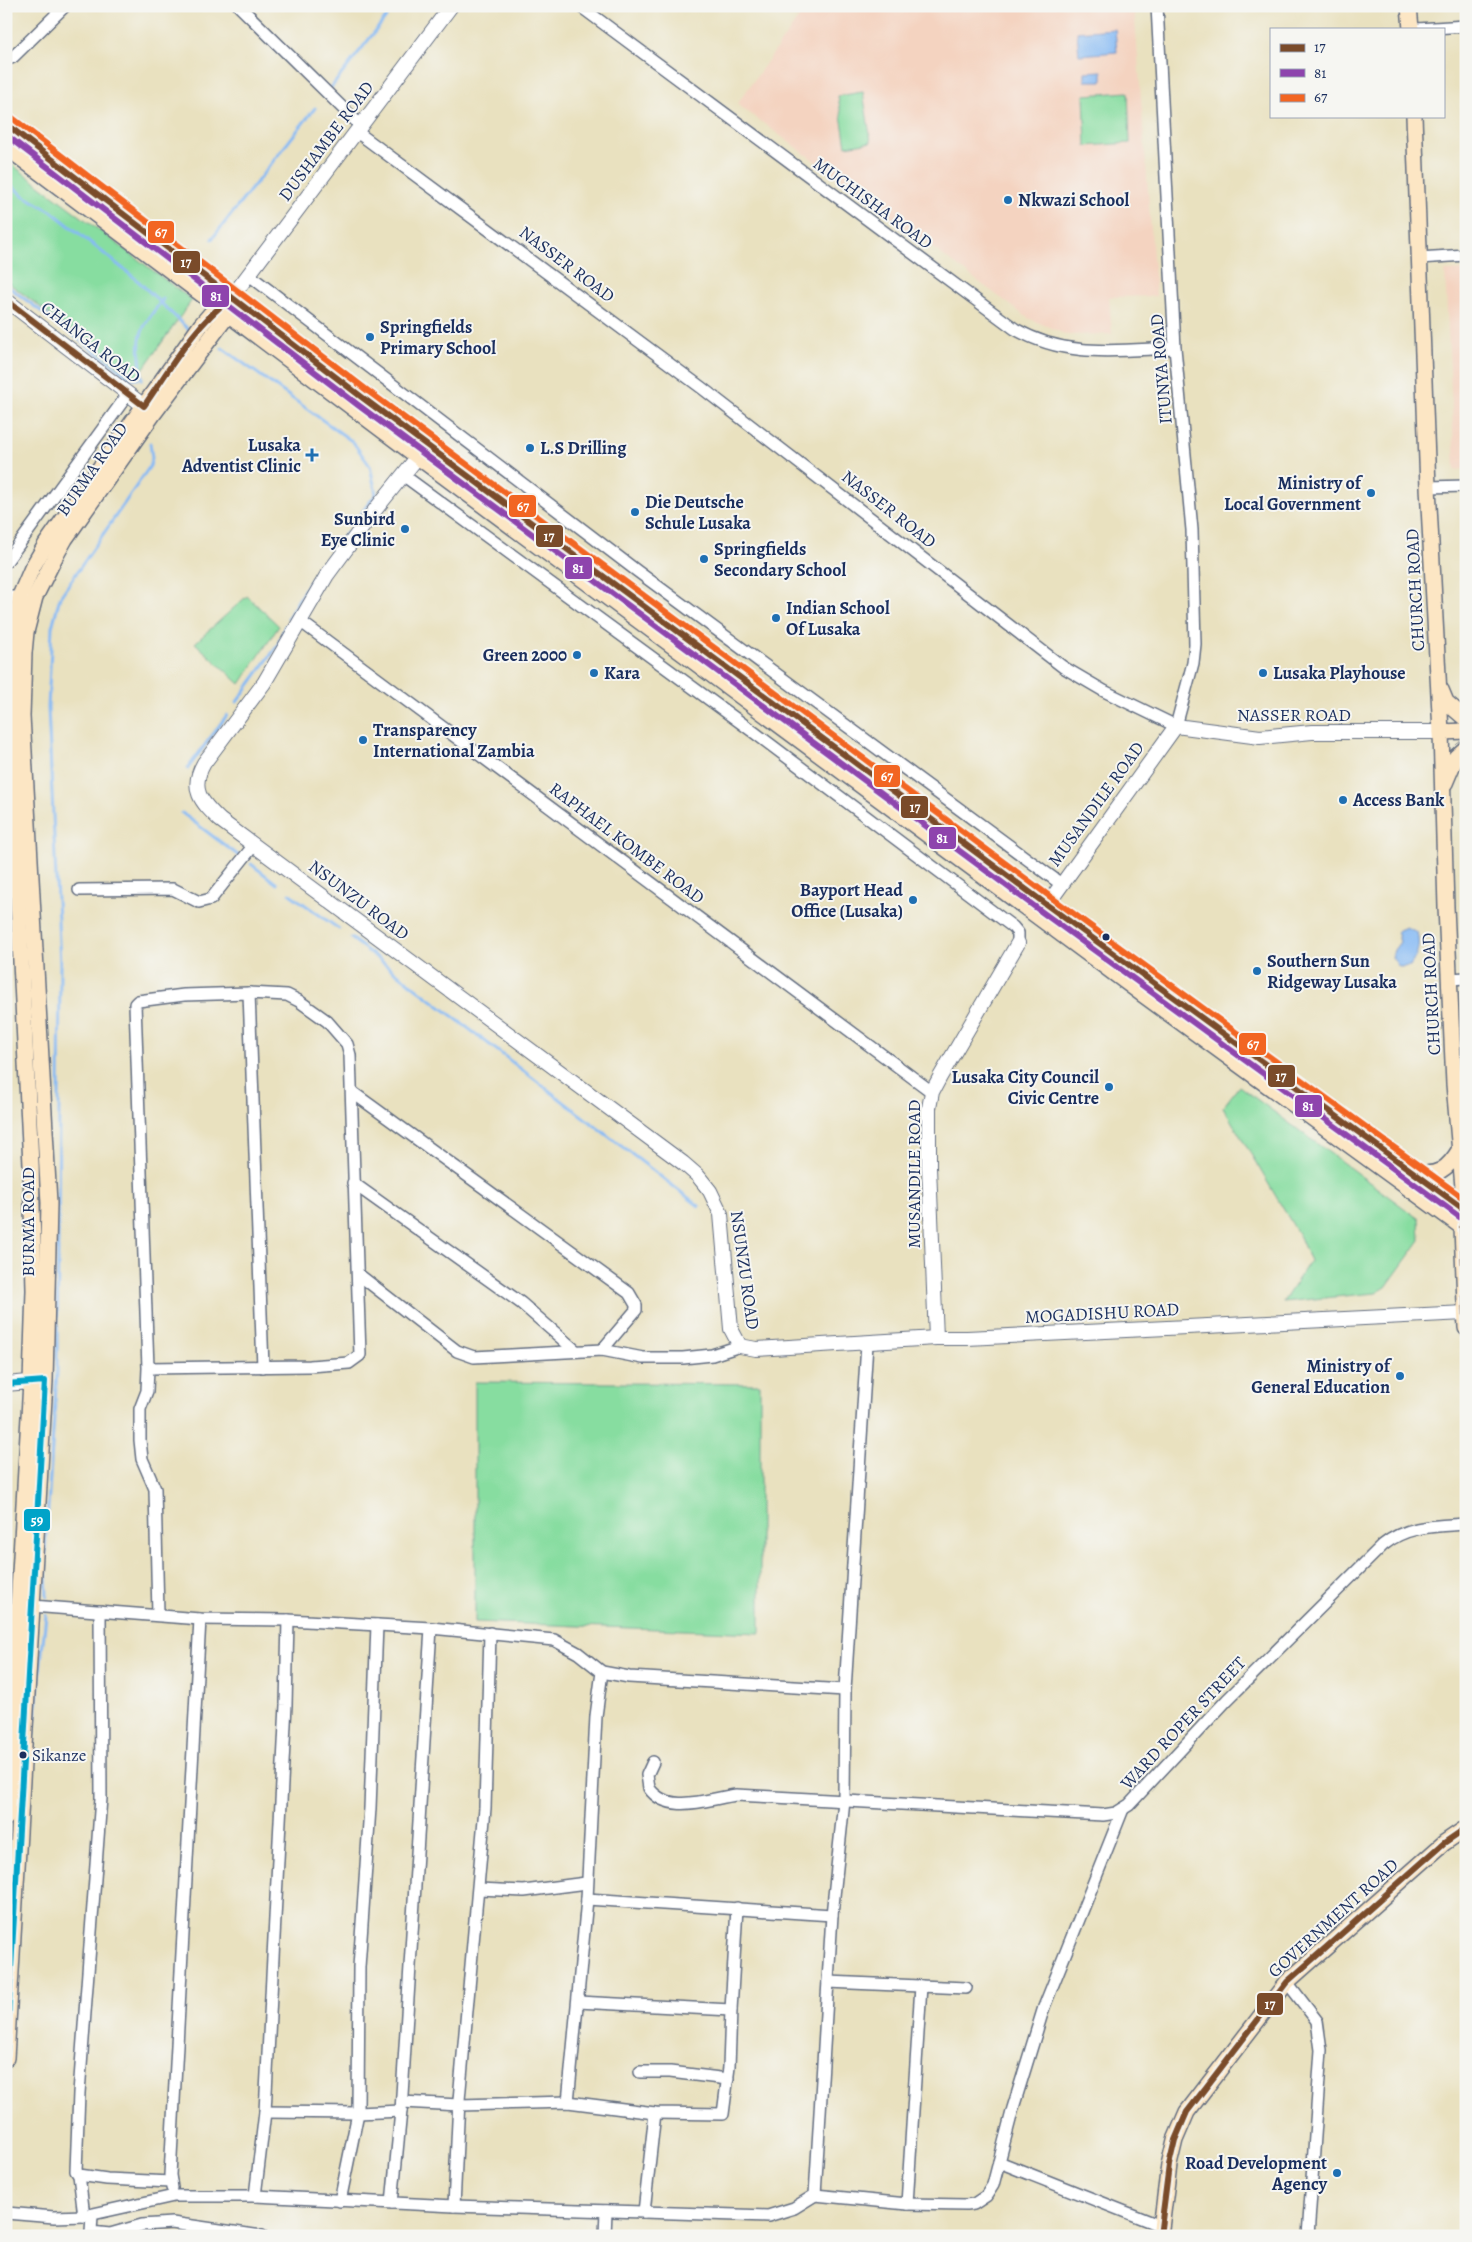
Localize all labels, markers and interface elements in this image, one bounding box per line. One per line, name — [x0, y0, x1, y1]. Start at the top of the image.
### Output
legend — [1270, 28, 1444, 118]
text: 17 — [1314, 37, 1326, 57]
text: 81 — [1314, 63, 1326, 83]
street label: DUSHAMBE ROAD — [273, 76, 379, 206]
text: 67 — [1314, 87, 1328, 107]
street label: MUCHISHA ROAD — [808, 152, 938, 254]
place label: Nkwazi School — [1018, 188, 1130, 212]
marker: Nkwazi School — [1002, 194, 1014, 206]
line badge: 67 — [147, 220, 175, 244]
street label: NASSER ROAD — [514, 220, 620, 308]
text: 67 — [155, 223, 167, 242]
line badge: 17 — [172, 250, 201, 274]
text: 17 — [181, 253, 192, 272]
line badge: 81 — [201, 284, 230, 308]
text: 81 — [210, 287, 222, 306]
street label: CHANGA ROAD — [36, 295, 146, 389]
street label: ITUNYA ROAD — [1144, 313, 1178, 425]
place label: Springfields Primary School — [380, 315, 496, 360]
marker: Springfields Primary School — [364, 331, 376, 343]
street label: BURMA ROAD — [51, 417, 133, 521]
place label: Lusaka Adventist Clinic — [181, 433, 301, 478]
place label: L.S Drilling — [540, 436, 627, 460]
marker: L.S Drilling — [524, 442, 536, 454]
marker: Lusaka Adventist Clinic — [305, 448, 319, 462]
street label: NASSER ROAD — [837, 465, 941, 553]
place label: Ministry of Local Government — [1224, 471, 1364, 516]
marker: Ministry of Local Government — [1365, 487, 1377, 499]
place label: Die Deutsche Schule Lusaka — [645, 490, 751, 535]
line badge: 67 — [508, 494, 537, 518]
text: 67 — [517, 497, 529, 516]
marker: Die Deutsche Schule Lusaka — [629, 506, 641, 518]
place label: Sunbird Eye Clinic — [321, 507, 395, 552]
marker: Sunbird Eye Clinic — [399, 523, 411, 535]
line badge: 17 — [535, 524, 564, 548]
text: 17 — [544, 527, 555, 546]
street label: CHURCH ROAD — [1400, 528, 1430, 652]
place label: Springfields Secondary School — [714, 537, 847, 582]
marker: Springfields Secondary School — [698, 553, 710, 565]
line badge: 81 — [564, 556, 593, 580]
text: 81 — [572, 559, 584, 578]
place label: Indian School Of Lusaka — [786, 596, 890, 641]
marker: Indian School Of Lusaka — [770, 612, 782, 624]
place label: Green 2000 — [483, 643, 567, 667]
marker: Green 2000 — [571, 649, 583, 661]
place label: Kara — [604, 661, 641, 685]
place label: Lusaka Playhouse — [1273, 661, 1406, 685]
marker: Kara — [588, 667, 600, 679]
marker: Lusaka Playhouse — [1257, 667, 1269, 679]
street label: NASSER ROAD — [1237, 703, 1351, 727]
place label: Transparency International Zambia — [373, 718, 535, 763]
marker: Transparency International Zambia — [357, 734, 369, 746]
street label: MUSANDILE ROAD — [1043, 737, 1149, 871]
line badge: 67 — [873, 764, 901, 788]
text: 67 — [881, 767, 893, 786]
street label: RAPHAEL KOMBE ROAD — [544, 777, 710, 909]
place label: Access Bank — [1352, 788, 1445, 812]
marker: Access Bank — [1337, 794, 1349, 806]
line badge: 17 — [900, 795, 929, 819]
text: 17 — [910, 798, 921, 817]
line badge: 81 — [928, 826, 957, 850]
text: 81 — [936, 829, 948, 848]
street label: NSUNZU ROAD — [304, 854, 414, 946]
place label: Bayport Head Office (Lusaka) — [791, 878, 903, 923]
marker: Bayport Head Office (Lusaka) — [907, 894, 919, 906]
unlabelled marker — [1101, 932, 1111, 942]
street label: CHURCH ROAD — [1416, 932, 1446, 1056]
place label: Southern Sun Ridgeway Lusaka — [1267, 949, 1397, 994]
marker: Southern Sun Ridgeway Lusaka — [1251, 965, 1263, 977]
line badge: 67 — [1238, 1032, 1267, 1056]
text: 67 — [1247, 1035, 1259, 1054]
line badge: 17 — [1267, 1064, 1296, 1088]
place label: Lusaka City Council Civic Centre — [951, 1065, 1099, 1110]
text: 17 — [1276, 1067, 1287, 1086]
marker: Lusaka City Council Civic Centre — [1103, 1081, 1115, 1093]
line badge: 81 — [1294, 1094, 1323, 1118]
text: 81 — [1302, 1097, 1314, 1116]
street label: MUSANDILE ROAD — [902, 1100, 926, 1248]
street label: BURMA ROAD — [16, 1167, 40, 1277]
street label: NSUNZU ROAD — [725, 1209, 765, 1331]
street label: MOGADISHU ROAD — [1024, 1297, 1180, 1329]
place label: Ministry of General Education — [1251, 1354, 1393, 1399]
marker: Ministry of General Education — [1394, 1370, 1406, 1382]
line badge: 59 — [23, 1508, 51, 1532]
text: 59 — [31, 1511, 44, 1530]
street label: WARD ROPER STREET — [1114, 1651, 1251, 1795]
place label: Sikanze — [32, 1744, 86, 1767]
marker: Sikanze — [18, 1750, 28, 1760]
street label: GOVERNMENT ROAD — [1263, 1853, 1403, 1983]
line badge: 17 — [1256, 1992, 1284, 2016]
text: 17 — [1265, 1995, 1276, 2014]
place label: Road Development Agency — [1185, 2151, 1328, 2196]
marker: Road Development Agency — [1331, 2167, 1343, 2179]

